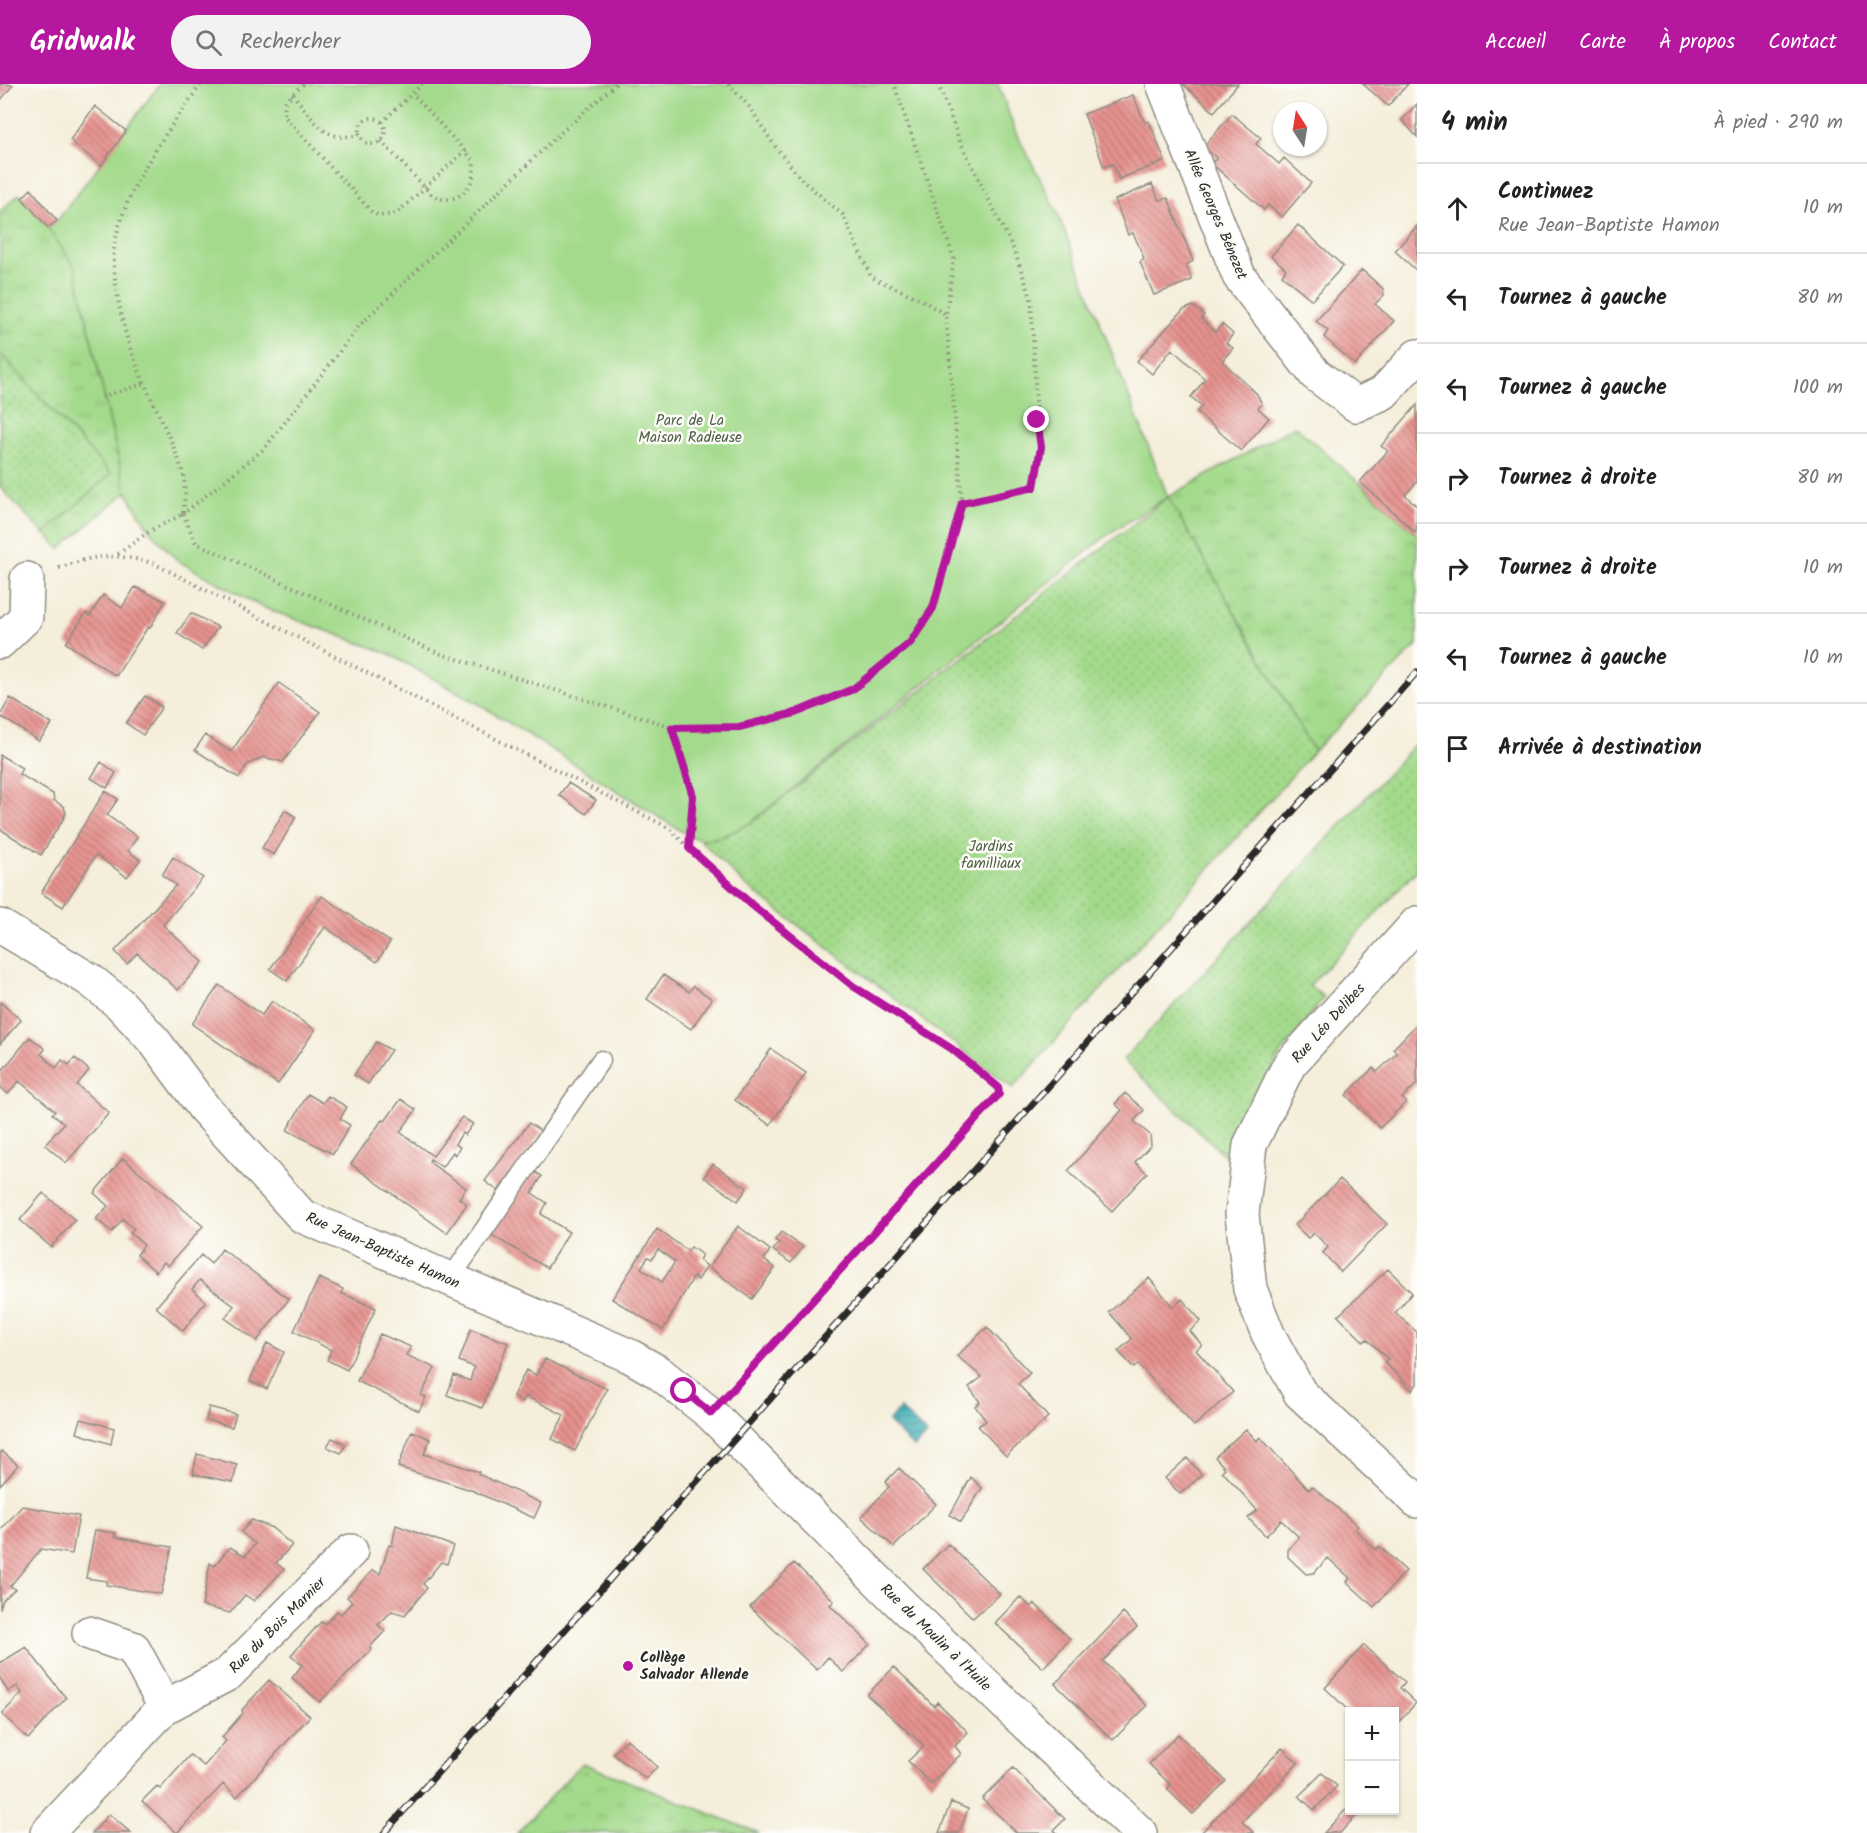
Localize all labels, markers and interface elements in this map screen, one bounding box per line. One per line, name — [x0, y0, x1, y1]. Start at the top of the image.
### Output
search box — [171, 15, 591, 69]
text: Gridwalk — [30, 20, 135, 65]
text: Rechercher — [240, 25, 340, 60]
icon: search — [192, 26, 225, 59]
text: Accueil — [1485, 26, 1546, 59]
text: Carte — [1579, 26, 1626, 59]
text: À propos — [1659, 26, 1735, 59]
text: Contact — [1768, 26, 1837, 59]
north arrow — [1273, 102, 1327, 156]
text: 4 min — [1441, 102, 1508, 144]
text: À pied · 290 m — [1713, 107, 1843, 139]
street label: Allée Georges Bénezet — [1177, 145, 1254, 284]
text: Continuez — [1498, 175, 1594, 210]
icon: ahead — [1441, 192, 1474, 225]
text: 10 m — [1803, 192, 1843, 224]
text: Rue Jean-Baptiste Hamon — [1498, 210, 1720, 242]
text: Tournez à gauche — [1498, 281, 1667, 316]
icon: left — [1441, 282, 1474, 315]
text: 80 m — [1797, 282, 1843, 314]
text: Tournez à gauche — [1498, 371, 1667, 406]
icon: left — [1441, 372, 1474, 405]
text: 100 m — [1793, 372, 1843, 404]
route end — [1023, 406, 1049, 432]
park label: Parc de La Maison Radieuse — [638, 409, 742, 450]
text: Tournez à droite — [1498, 461, 1657, 496]
icon: right — [1441, 462, 1474, 495]
text: 80 m — [1797, 462, 1843, 494]
text: Tournez à droite — [1498, 551, 1657, 586]
icon: right — [1441, 552, 1474, 585]
text: 10 m — [1803, 552, 1843, 584]
text: Tournez à gauche — [1498, 641, 1667, 676]
icon: left — [1441, 642, 1474, 675]
text: 10 m — [1803, 642, 1843, 674]
text: Arrivée à destination — [1498, 731, 1702, 766]
icon: arrive — [1441, 732, 1474, 765]
park label: Jardins familliaux — [961, 835, 1021, 876]
street label: Rue Léo Delibes — [1286, 978, 1372, 1069]
street label: Rue Jean-Baptiste Hamon — [302, 1206, 463, 1296]
route start — [670, 1377, 696, 1403]
street label: Rue du Bois Marnier — [224, 1571, 332, 1680]
street label: Rue du Moulin à l'Huile — [874, 1578, 997, 1697]
place label: Collège Salvador Allende — [640, 1646, 749, 1687]
marker: Collège Salvador Allende — [621, 1659, 635, 1673]
map controls — [1345, 1707, 1399, 1815]
button: + — [1345, 1707, 1399, 1761]
button: − — [1345, 1761, 1399, 1815]

